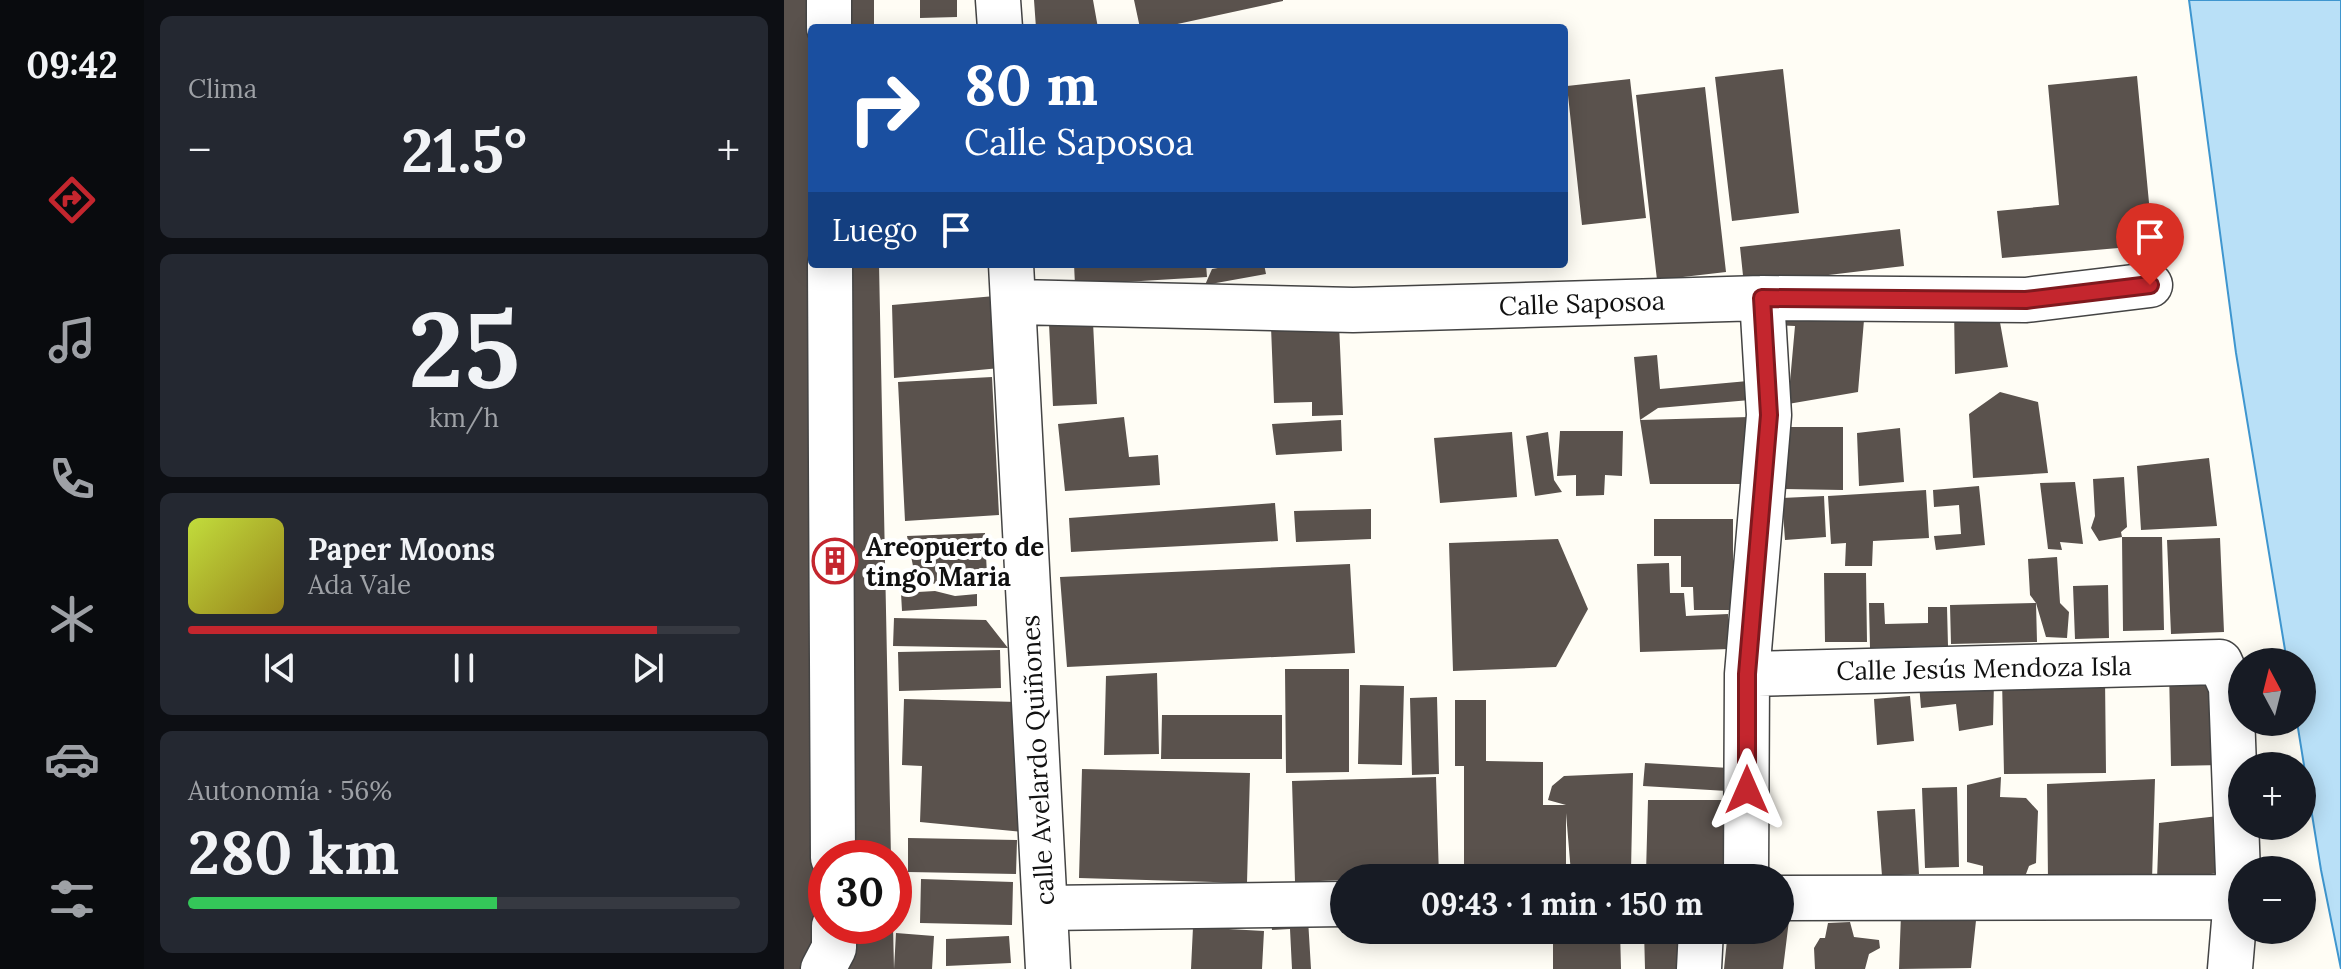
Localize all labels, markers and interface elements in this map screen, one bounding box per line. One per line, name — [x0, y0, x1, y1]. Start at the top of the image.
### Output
text: 09:42 — [26, 42, 118, 88]
text: 80 m — [964, 49, 1098, 120]
icon: right — [832, 56, 936, 160]
text: Clima — [188, 72, 257, 105]
text: 21.5° — [401, 112, 527, 188]
text: Calle Saposoa — [964, 119, 1194, 165]
text: − — [188, 122, 211, 178]
text: + — [717, 122, 740, 178]
icon: directions — [44, 172, 100, 228]
pin — [2116, 203, 2184, 285]
icon: arrive — [934, 208, 978, 252]
text: Luego — [832, 211, 918, 249]
icon: arrive — [2128, 215, 2172, 259]
text: 25 — [408, 282, 520, 415]
street label: Calle Saposoa — [1498, 284, 1666, 322]
icon: music — [44, 312, 100, 368]
text: km/h — [429, 401, 499, 434]
icon: phone — [44, 451, 100, 507]
text: Paper Moons — [308, 530, 495, 568]
place label: Areopuerto de tingo Maria — [866, 530, 1044, 593]
building icon: Areopuerto de tingo Maria — [811, 537, 859, 585]
text: Ada Vale — [308, 568, 411, 601]
icon: climate — [44, 591, 100, 647]
street label: calle Avelardo Quiñones — [1013, 614, 1061, 906]
icon: previous — [258, 646, 302, 690]
icon: pause — [442, 646, 486, 690]
icon: next — [626, 646, 670, 690]
north arrow — [2228, 648, 2316, 736]
map controls — [2228, 648, 2316, 944]
street label: Calle Jesús Mendoza Isla — [1836, 649, 2132, 687]
icon: car — [44, 731, 100, 787]
position arrow — [1705, 748, 1789, 832]
button: + — [2228, 752, 2316, 840]
text: Autonomía · 56% — [188, 774, 392, 807]
text: 280 km — [188, 814, 399, 890]
speed limit sign: 30 — [808, 840, 912, 944]
button: − — [2228, 856, 2316, 944]
icon: filters — [44, 871, 100, 927]
text: 09:43 · 1 min · 150 m — [1421, 885, 1703, 923]

